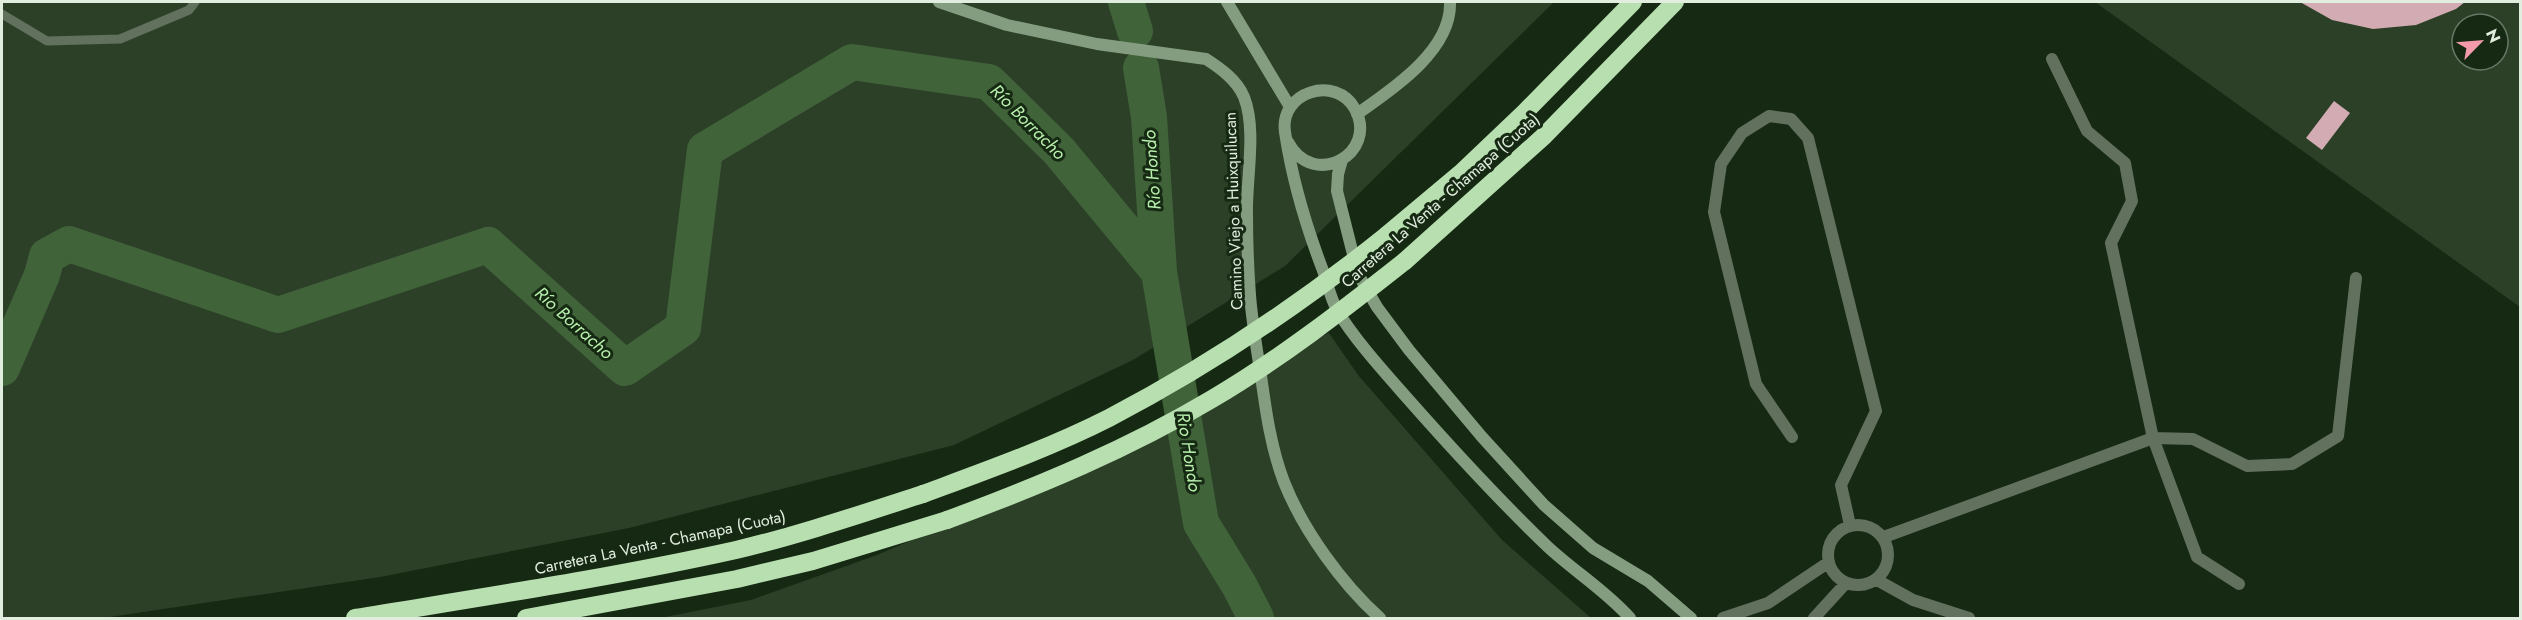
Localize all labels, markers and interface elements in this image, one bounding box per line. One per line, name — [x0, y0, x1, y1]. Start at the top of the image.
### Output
north arrow — [2450, 12, 2510, 72]
text: N — [2480, 25, 2506, 46]
water label: Río Borracho — [984, 78, 1072, 166]
street label: Carretera La Venta - Chamapa (Cuota) — [1336, 108, 1545, 293]
street label: Camino Viejo a Huixquilucan — [1219, 112, 1248, 310]
water label: Río Hondo — [1136, 129, 1168, 211]
water label: Río Borracho — [529, 281, 619, 366]
water label: Rio Hondo — [1170, 410, 1208, 494]
street label: Carretera La Venta - Chamapa (Cuota) — [532, 505, 788, 580]

